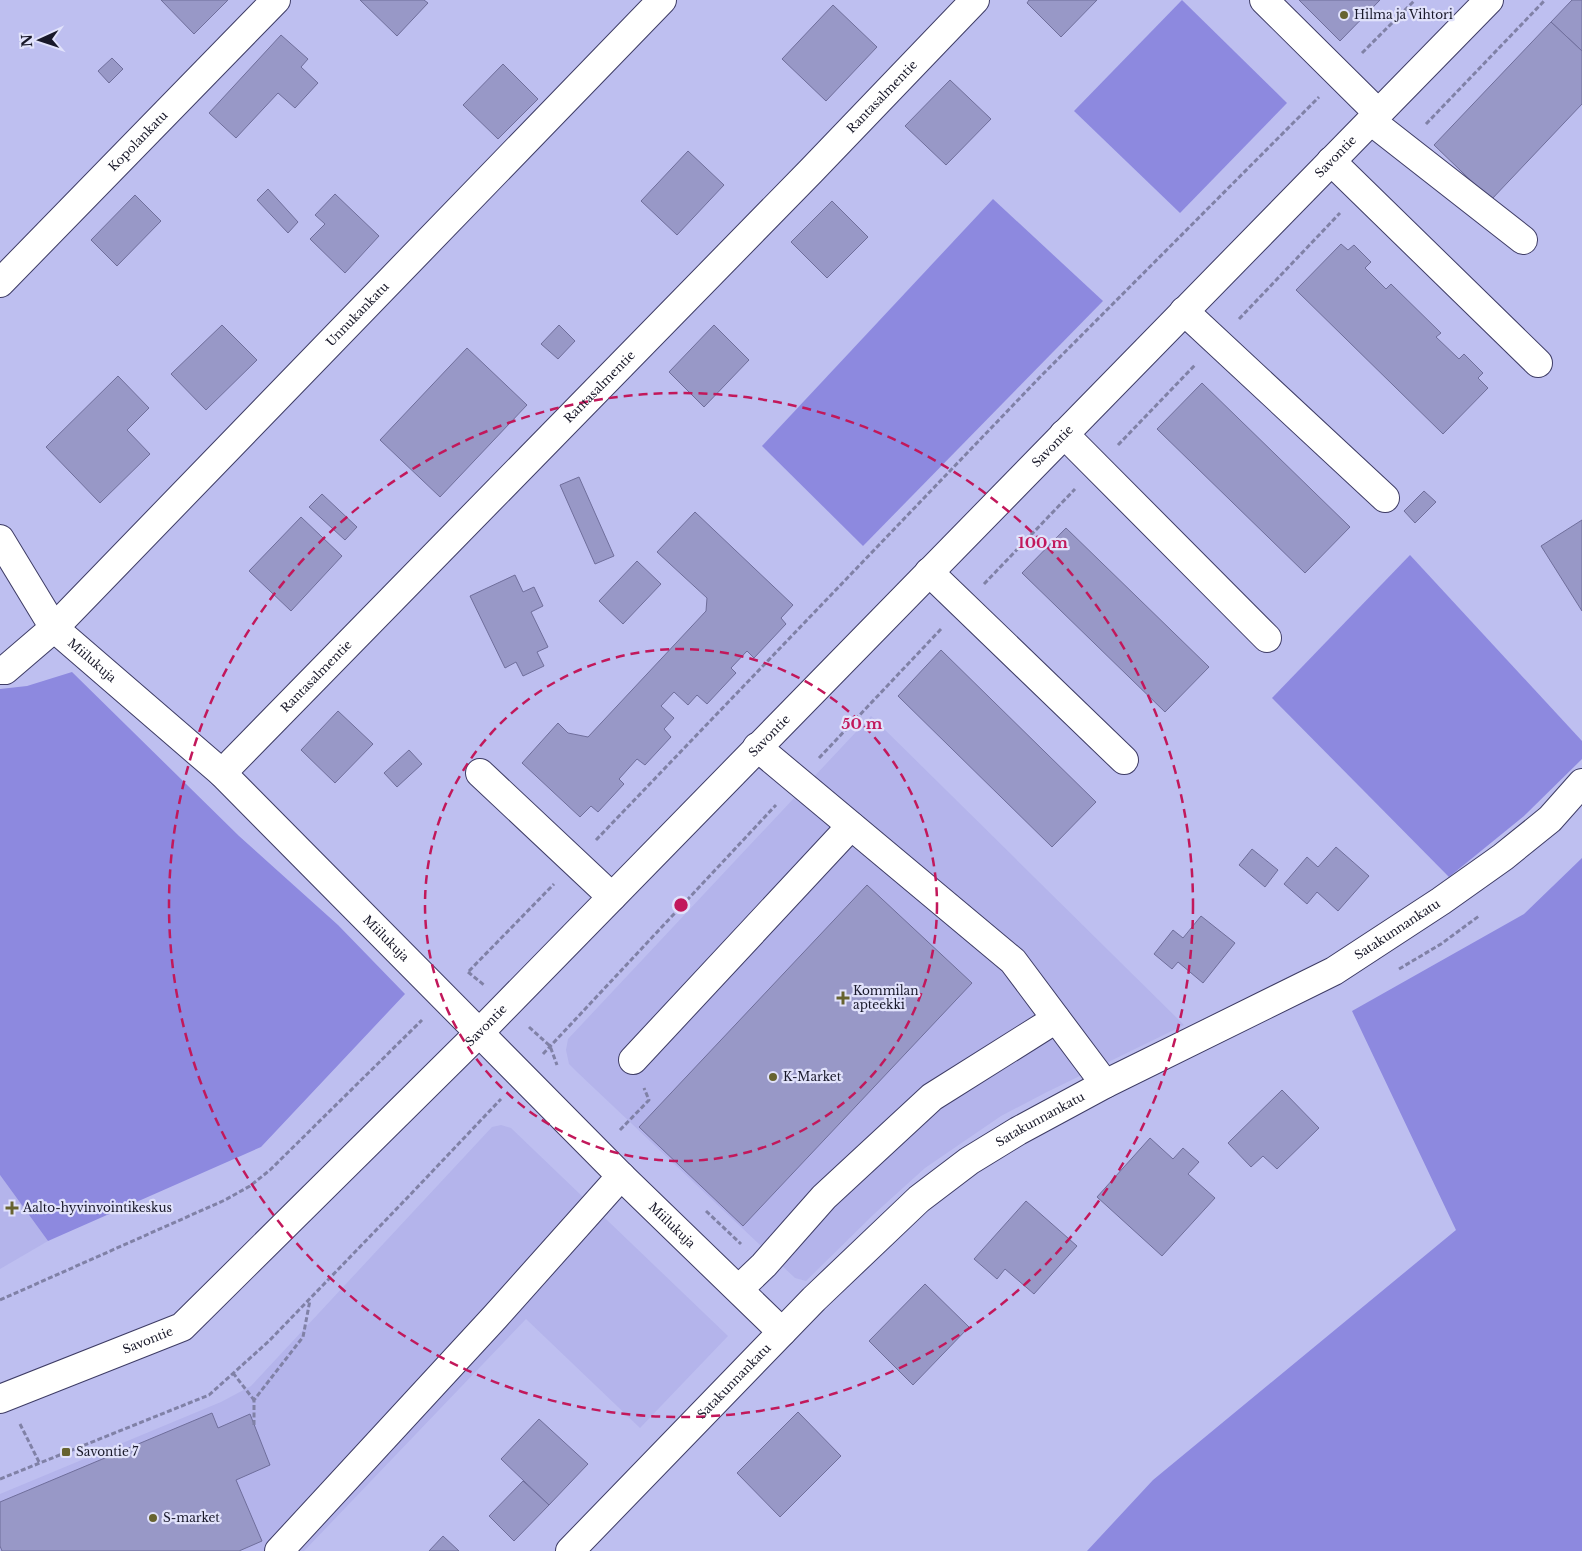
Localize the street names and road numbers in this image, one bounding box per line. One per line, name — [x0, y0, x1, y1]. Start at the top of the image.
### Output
street label: Rantasalmentie — [843, 57, 920, 136]
street label: Kopolankatu — [105, 108, 171, 174]
street label: Savontie — [1311, 132, 1359, 181]
street label: Unnukankatu — [323, 279, 392, 349]
street label: Rantasalmentie — [561, 347, 638, 426]
street label: Savontie — [1028, 422, 1076, 470]
street label: Miilukuja — [65, 635, 120, 685]
street label: Rantasalmentie — [277, 637, 355, 715]
street label: Savontie — [745, 711, 793, 760]
street label: Satakunnankatu — [1351, 896, 1443, 963]
street label: Miilukuja — [360, 912, 413, 965]
street label: Savontie — [462, 1001, 510, 1049]
street label: Satakunnankatu — [993, 1089, 1087, 1150]
street label: Miilukuja — [646, 1199, 699, 1251]
street label: Savontie — [120, 1323, 175, 1357]
street label: Satakunnankatu — [694, 1340, 774, 1422]

